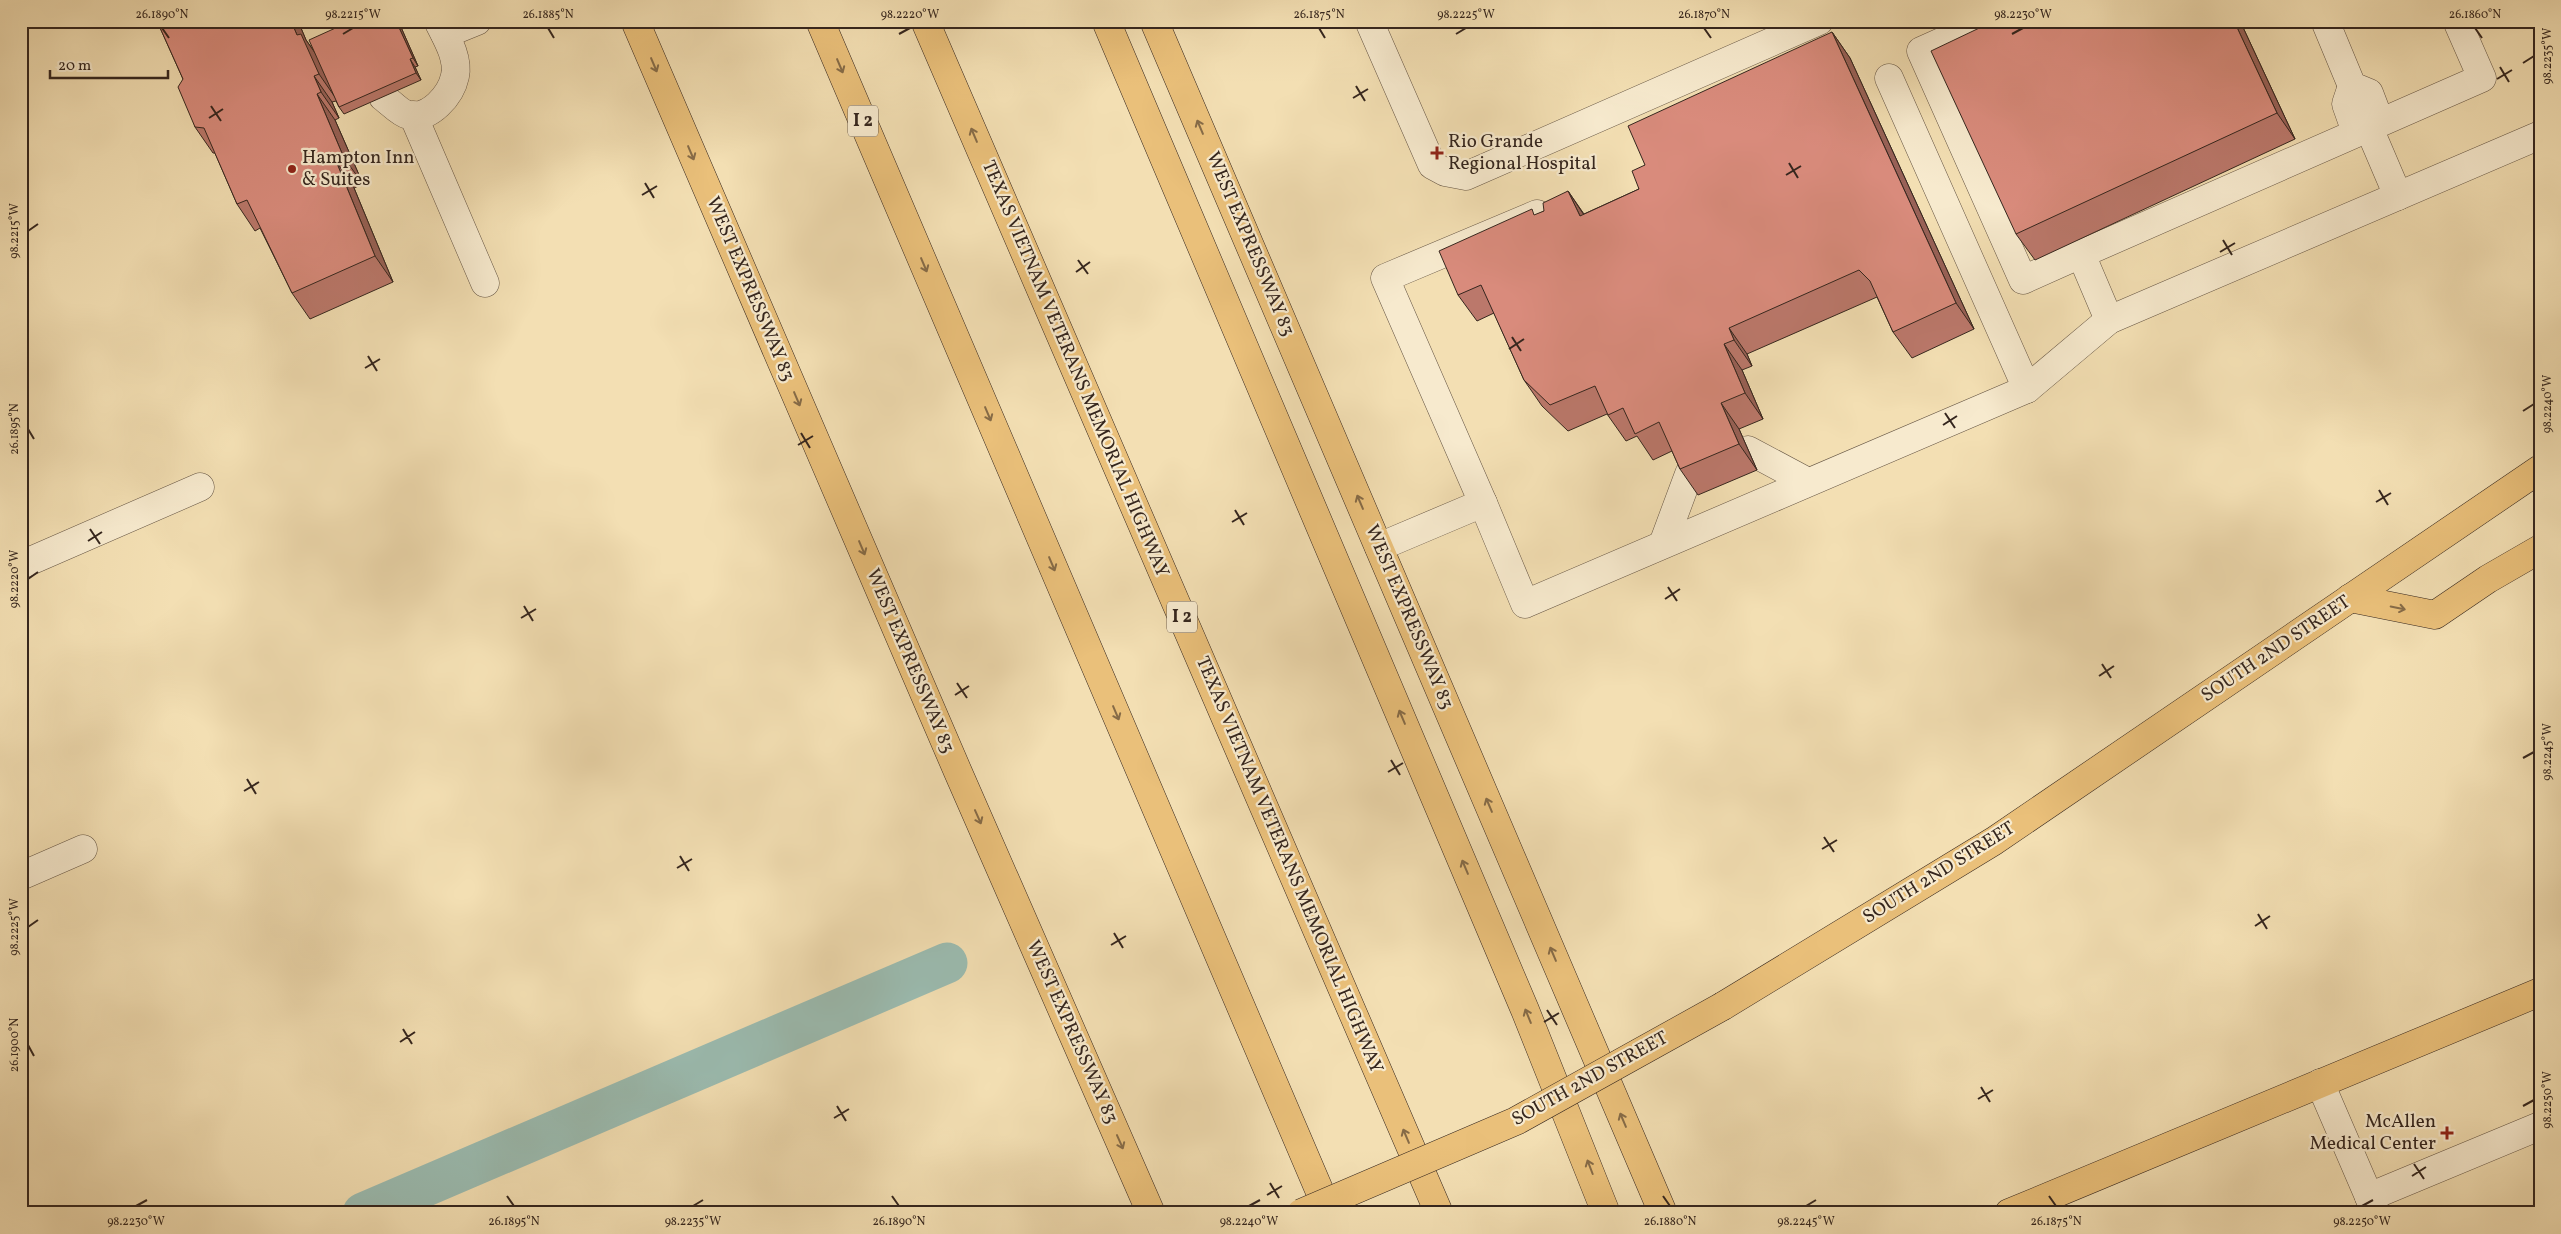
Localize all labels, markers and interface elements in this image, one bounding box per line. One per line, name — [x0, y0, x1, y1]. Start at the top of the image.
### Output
text: 26.1890°N — [136, 7, 189, 23]
text: 98.2215°W — [325, 7, 381, 23]
text: 26.1885°N — [522, 7, 574, 23]
text: 98.2220°W — [881, 7, 939, 23]
text: 26.1875°N — [1293, 7, 1345, 23]
text: 98.2225°W — [1437, 7, 1495, 23]
text: 26.1870°N — [1678, 7, 1730, 23]
text: 98.2230°W — [1994, 7, 2052, 23]
text: 26.1860°N — [2449, 7, 2501, 23]
text: 98.2235°W — [2540, 28, 2556, 84]
scale bar — [50, 48, 168, 80]
text: 20 m — [58, 56, 91, 77]
one-way arrow — [649, 57, 659, 72]
one-way arrow — [835, 58, 845, 73]
road number: I 2 — [848, 105, 878, 136]
one-way arrow — [1194, 120, 1204, 135]
one-way arrow — [969, 128, 979, 143]
place label: Rio Grande Regional Hospital — [1448, 129, 1597, 177]
place label: Hampton Inn & Suites — [302, 145, 415, 193]
one-way arrow — [687, 145, 697, 160]
marker: Rio Grande Regional Hospital — [1430, 146, 1444, 160]
street label: WEST EXPRESSWAY 83 — [1199, 148, 1301, 340]
street label: TEXAS VIETNAM VETERANS MEMORIAL HIGHWAY — [975, 157, 1175, 581]
marker: Hampton Inn & Suites — [286, 163, 298, 175]
street label: WEST EXPRESSWAY 83 — [699, 193, 801, 385]
text: 98.2215°W — [7, 203, 23, 259]
one-way arrow — [919, 257, 929, 272]
text: 98.2240°W — [2540, 375, 2556, 433]
one-way arrow — [793, 391, 803, 406]
text: 26.1895°N — [7, 403, 23, 455]
one-way arrow — [983, 406, 993, 421]
one-way arrow — [1354, 495, 1364, 510]
street label: WEST EXPRESSWAY 83 — [1358, 521, 1460, 713]
one-way arrow — [857, 540, 867, 555]
text: 98.2220°W — [7, 550, 23, 608]
one-way arrow — [1048, 556, 1057, 571]
street label: WEST EXPRESSWAY 83 — [859, 565, 961, 757]
street label: SOUTH 2ND STREET — [2196, 589, 2356, 709]
road number: I 2 — [1167, 602, 1197, 632]
one-way arrow — [2390, 603, 2406, 613]
street label: TEXAS VIETNAM VETERANS MEMORIAL HIGHWAY — [1189, 653, 1389, 1077]
one-way arrow — [1111, 705, 1121, 720]
one-way arrow — [1397, 710, 1407, 725]
text: 98.2245°W — [2540, 723, 2556, 781]
one-way arrow — [1483, 798, 1493, 813]
one-way arrow — [973, 809, 983, 824]
street label: SOUTH 2ND STREET — [1858, 816, 2020, 930]
one-way arrow — [1460, 860, 1470, 875]
text: 98.2225°W — [7, 898, 23, 956]
street label: WEST EXPRESSWAY 83 — [1020, 936, 1124, 1128]
one-way arrow — [1547, 947, 1557, 962]
one-way arrow — [1523, 1009, 1532, 1024]
text: 26.1900°N — [7, 1018, 23, 1072]
street label: SOUTH 2ND STREET — [1507, 1025, 1673, 1133]
text: 98.2250°W — [2540, 1071, 2556, 1129]
place label: McAllen Medical Center — [2310, 1109, 2436, 1157]
one-way arrow — [1618, 1113, 1628, 1128]
marker: McAllen Medical Center — [2440, 1126, 2454, 1140]
one-way arrow — [1401, 1129, 1411, 1144]
one-way arrow — [1116, 1134, 1126, 1149]
one-way arrow — [1585, 1160, 1594, 1175]
text: 98.2230°W — [107, 1214, 165, 1230]
text: 26.1895°N — [488, 1214, 540, 1230]
text: 98.2235°W — [665, 1214, 721, 1230]
text: 26.1890°N — [873, 1214, 926, 1230]
text: 98.2240°W — [1220, 1214, 1278, 1230]
text: 26.1880°N — [1644, 1214, 1696, 1230]
text: 98.2245°W — [1777, 1214, 1835, 1230]
text: 26.1875°N — [2030, 1214, 2082, 1230]
text: 98.2250°W — [2333, 1214, 2391, 1230]

